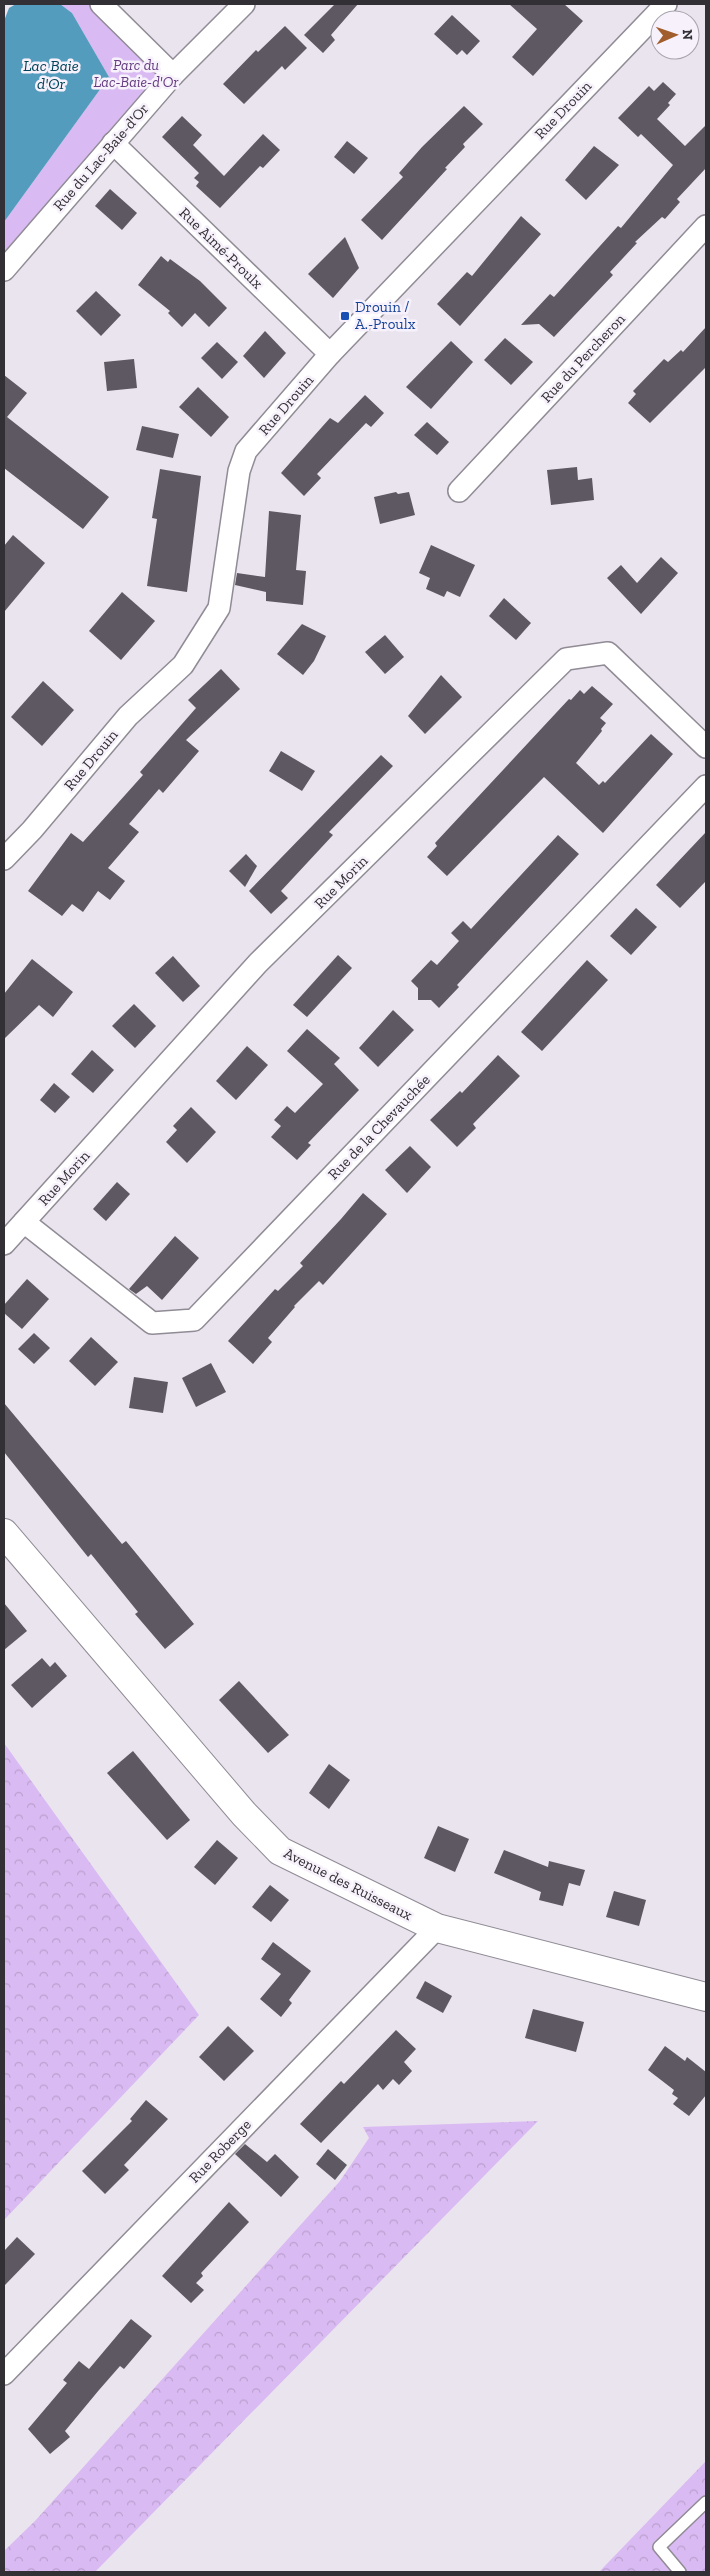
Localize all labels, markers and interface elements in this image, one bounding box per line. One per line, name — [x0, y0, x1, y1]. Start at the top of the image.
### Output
north arrow — [650, 10, 700, 60]
text: N — [679, 29, 696, 41]
water label: Lac Baie d'Or — [23, 56, 79, 93]
park label: Parc du Lac-Baie-d'Or — [93, 56, 179, 91]
street label: Rue Drouin — [531, 77, 595, 143]
street label: Rue du Lac-Baie-d'Or — [49, 100, 153, 214]
street label: Rue Aimé-Proulx — [175, 204, 267, 293]
place label: Drouin / A.-Proulx — [355, 298, 416, 333]
marker: Drouin / A.-Proulx — [339, 310, 351, 322]
street label: Rue du Percheron — [537, 310, 629, 406]
street label: Rue Drouin — [255, 371, 317, 439]
street label: Rue Drouin — [60, 726, 122, 794]
street label: Rue Morin — [311, 851, 372, 912]
street label: Rue de la Chevauchée — [324, 1071, 434, 1183]
street label: Rue Morin — [35, 1146, 94, 1209]
street label: Avenue des Ruisseaux — [281, 1844, 415, 1924]
street label: Rue Roberge — [185, 2115, 255, 2187]

